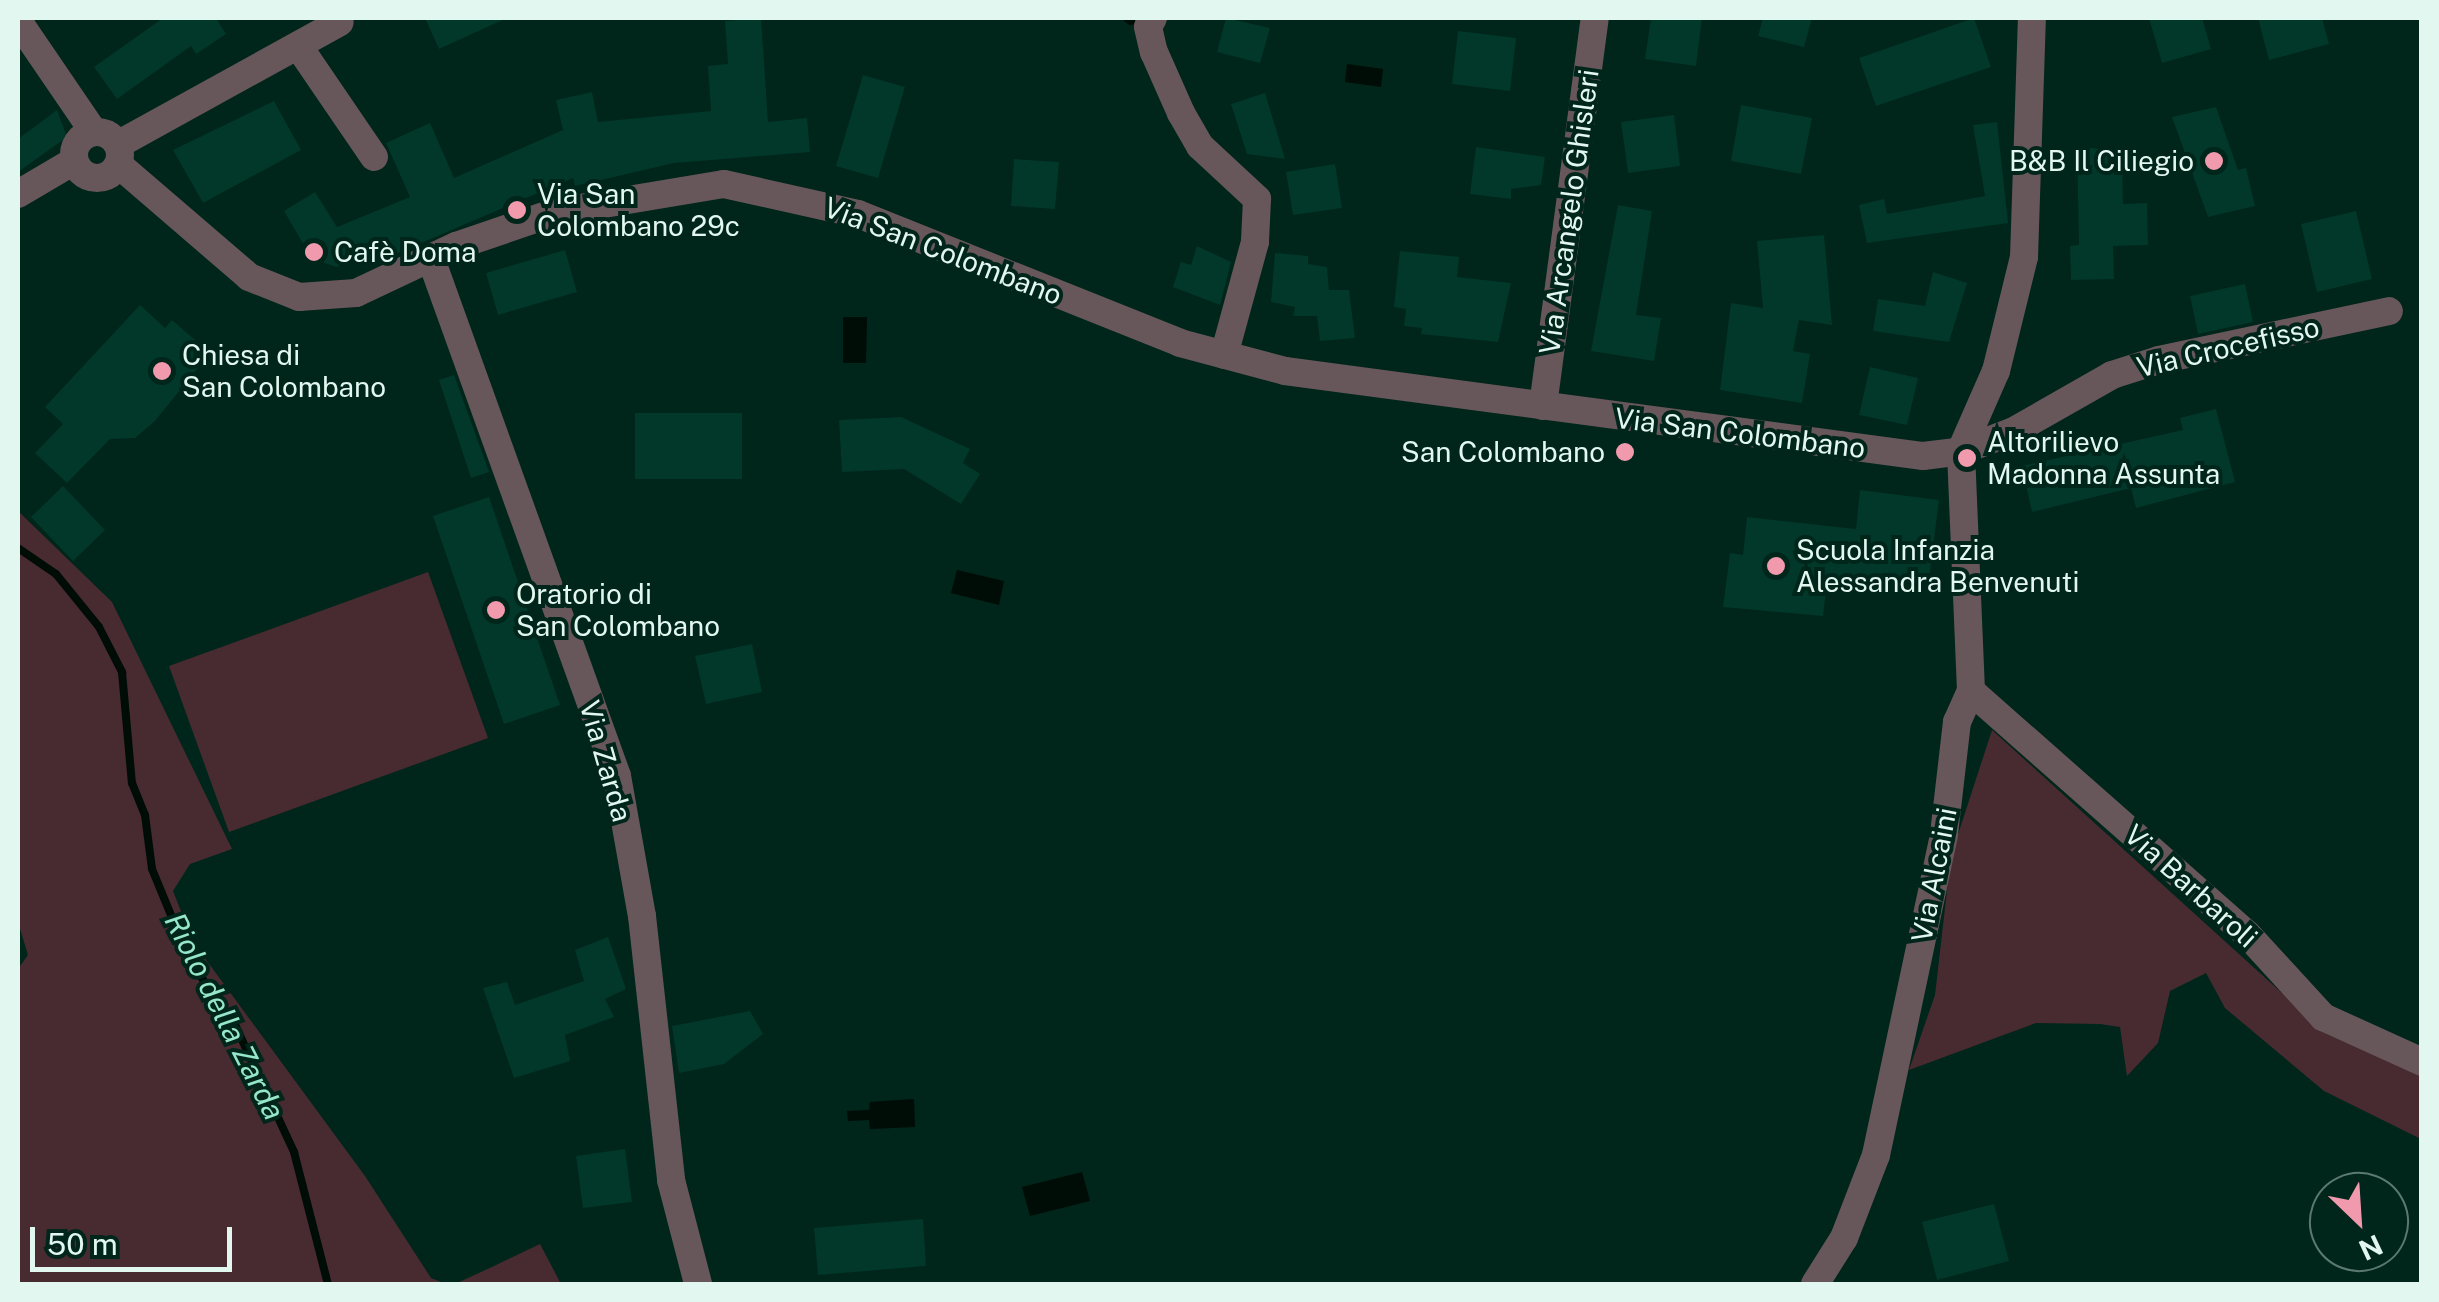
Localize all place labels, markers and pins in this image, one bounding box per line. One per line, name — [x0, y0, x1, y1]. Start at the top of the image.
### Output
place label: B&B Il Ciliegio — [2009, 144, 2194, 178]
marker: B&B Il Ciliegio — [2203, 150, 2225, 172]
place label: Via San Colombano 29c — [537, 177, 740, 243]
marker: Via San Colombano 29c — [506, 199, 528, 221]
place label: Cafè Doma — [334, 235, 477, 269]
marker: Cafè Doma — [303, 241, 325, 263]
place label: Chiesa di San Colombano — [182, 338, 386, 404]
marker: Chiesa di San Colombano — [151, 360, 173, 382]
place label: Altorilievo Madonna Assunta — [1987, 425, 2220, 491]
place label: San Colombano — [1401, 435, 1605, 469]
marker: San Colombano — [1614, 441, 1636, 463]
marker: Altorilievo Madonna Assunta — [1956, 447, 1978, 469]
place label: Scuola Infanzia Alessandra Benvenuti — [1796, 533, 2079, 599]
marker: Scuola Infanzia Alessandra Benvenuti — [1765, 555, 1787, 577]
place label: Oratorio di San Colombano — [516, 577, 720, 643]
marker: Oratorio di San Colombano — [485, 599, 507, 621]

